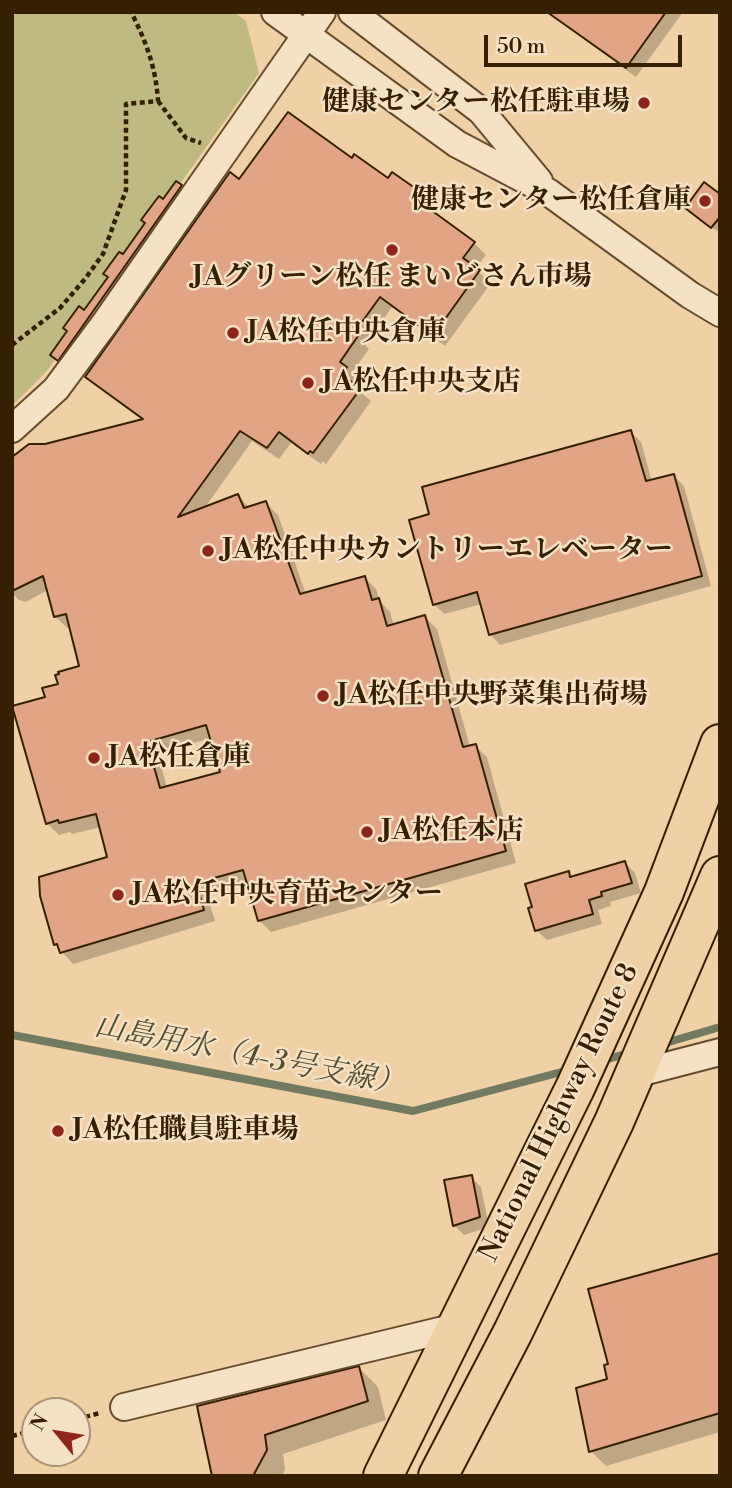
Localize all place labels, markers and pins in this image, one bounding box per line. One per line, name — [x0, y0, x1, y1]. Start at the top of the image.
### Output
place label: 健康センター松任駐車場 — [322, 86, 630, 120]
marker: 健康センター松任駐車場 — [636, 95, 652, 111]
place label: 健康センター松任倉庫 — [411, 184, 691, 218]
marker: 健康センター松任倉庫 — [697, 193, 713, 209]
marker: JAグリーン松任 まいどさん市場 — [384, 242, 400, 258]
place label: JAグリーン松任 まいどさん市場 — [192, 261, 592, 295]
place label: JA松任中央倉庫 — [247, 316, 446, 350]
marker: JA松任中央倉庫 — [225, 325, 241, 341]
place label: JA松任中央支店 — [322, 366, 521, 400]
marker: JA松任中央支店 — [300, 375, 316, 391]
place label: JA松任中央カントリーエレベーター — [222, 534, 673, 568]
marker: JA松任中央カントリーエレベーター — [200, 543, 216, 559]
place label: JA松任中央野菜集出荷場 — [337, 679, 648, 713]
marker: JA松任中央野菜集出荷場 — [315, 688, 331, 704]
place label: JA松任倉庫 — [108, 741, 251, 775]
marker: JA松任倉庫 — [86, 750, 102, 766]
place label: JA松任本店 — [381, 815, 524, 849]
marker: JA松任本店 — [359, 824, 375, 840]
place label: JA松任中央育苗センター — [132, 878, 443, 912]
marker: JA松任中央育苗センター — [110, 887, 126, 903]
place label: JA松任職員駐車場 — [72, 1114, 299, 1148]
marker: JA松任職員駐車場 — [50, 1123, 66, 1139]

